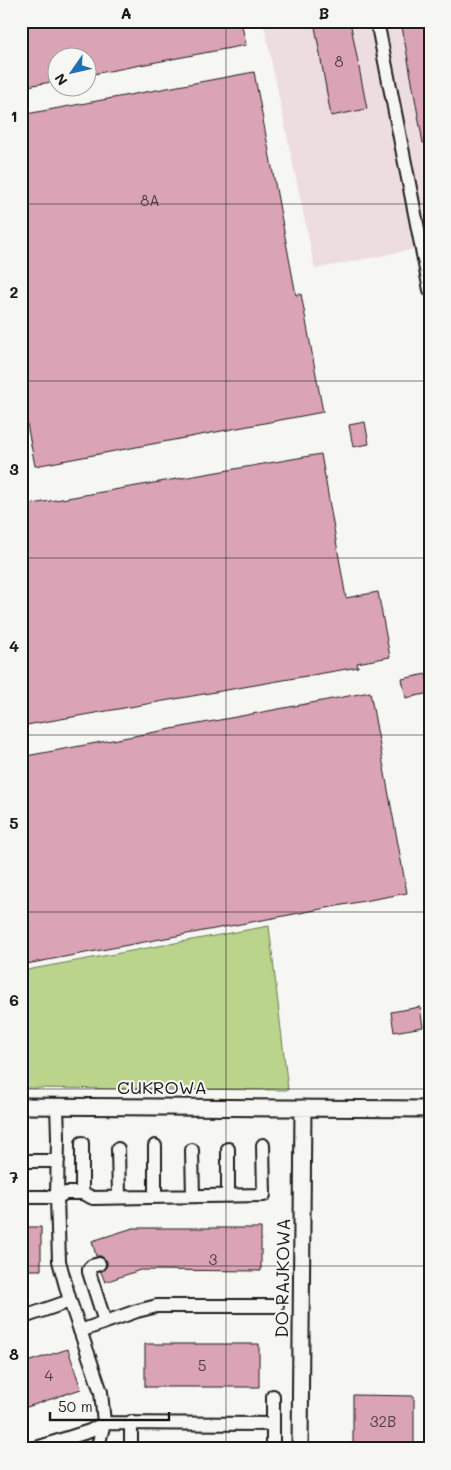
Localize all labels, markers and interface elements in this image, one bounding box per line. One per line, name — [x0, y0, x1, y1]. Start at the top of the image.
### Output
text: A — [120, 2, 132, 23]
text: B — [319, 2, 329, 23]
north arrow — [48, 48, 98, 98]
house number: 8 — [334, 51, 344, 71]
text: N — [50, 70, 72, 89]
text: 1 — [10, 105, 18, 126]
house number: 8A — [140, 190, 160, 210]
text: 2 — [10, 281, 19, 302]
text: 3 — [9, 458, 19, 479]
text: 4 — [9, 635, 19, 656]
text: 5 — [9, 812, 19, 833]
text: 6 — [9, 989, 19, 1010]
street label: CUKROWA — [117, 1075, 207, 1099]
text: 7 — [10, 1166, 19, 1187]
street label: DO RAJKOWA — [269, 1218, 295, 1338]
house number: 3 — [209, 1249, 218, 1269]
text: 8 — [9, 1343, 19, 1364]
house number: 5 — [198, 1355, 206, 1375]
house number: 4 — [45, 1365, 54, 1385]
scale bar — [50, 1390, 169, 1422]
text: 50 m — [58, 1396, 93, 1416]
house number: 32B — [370, 1411, 396, 1431]

